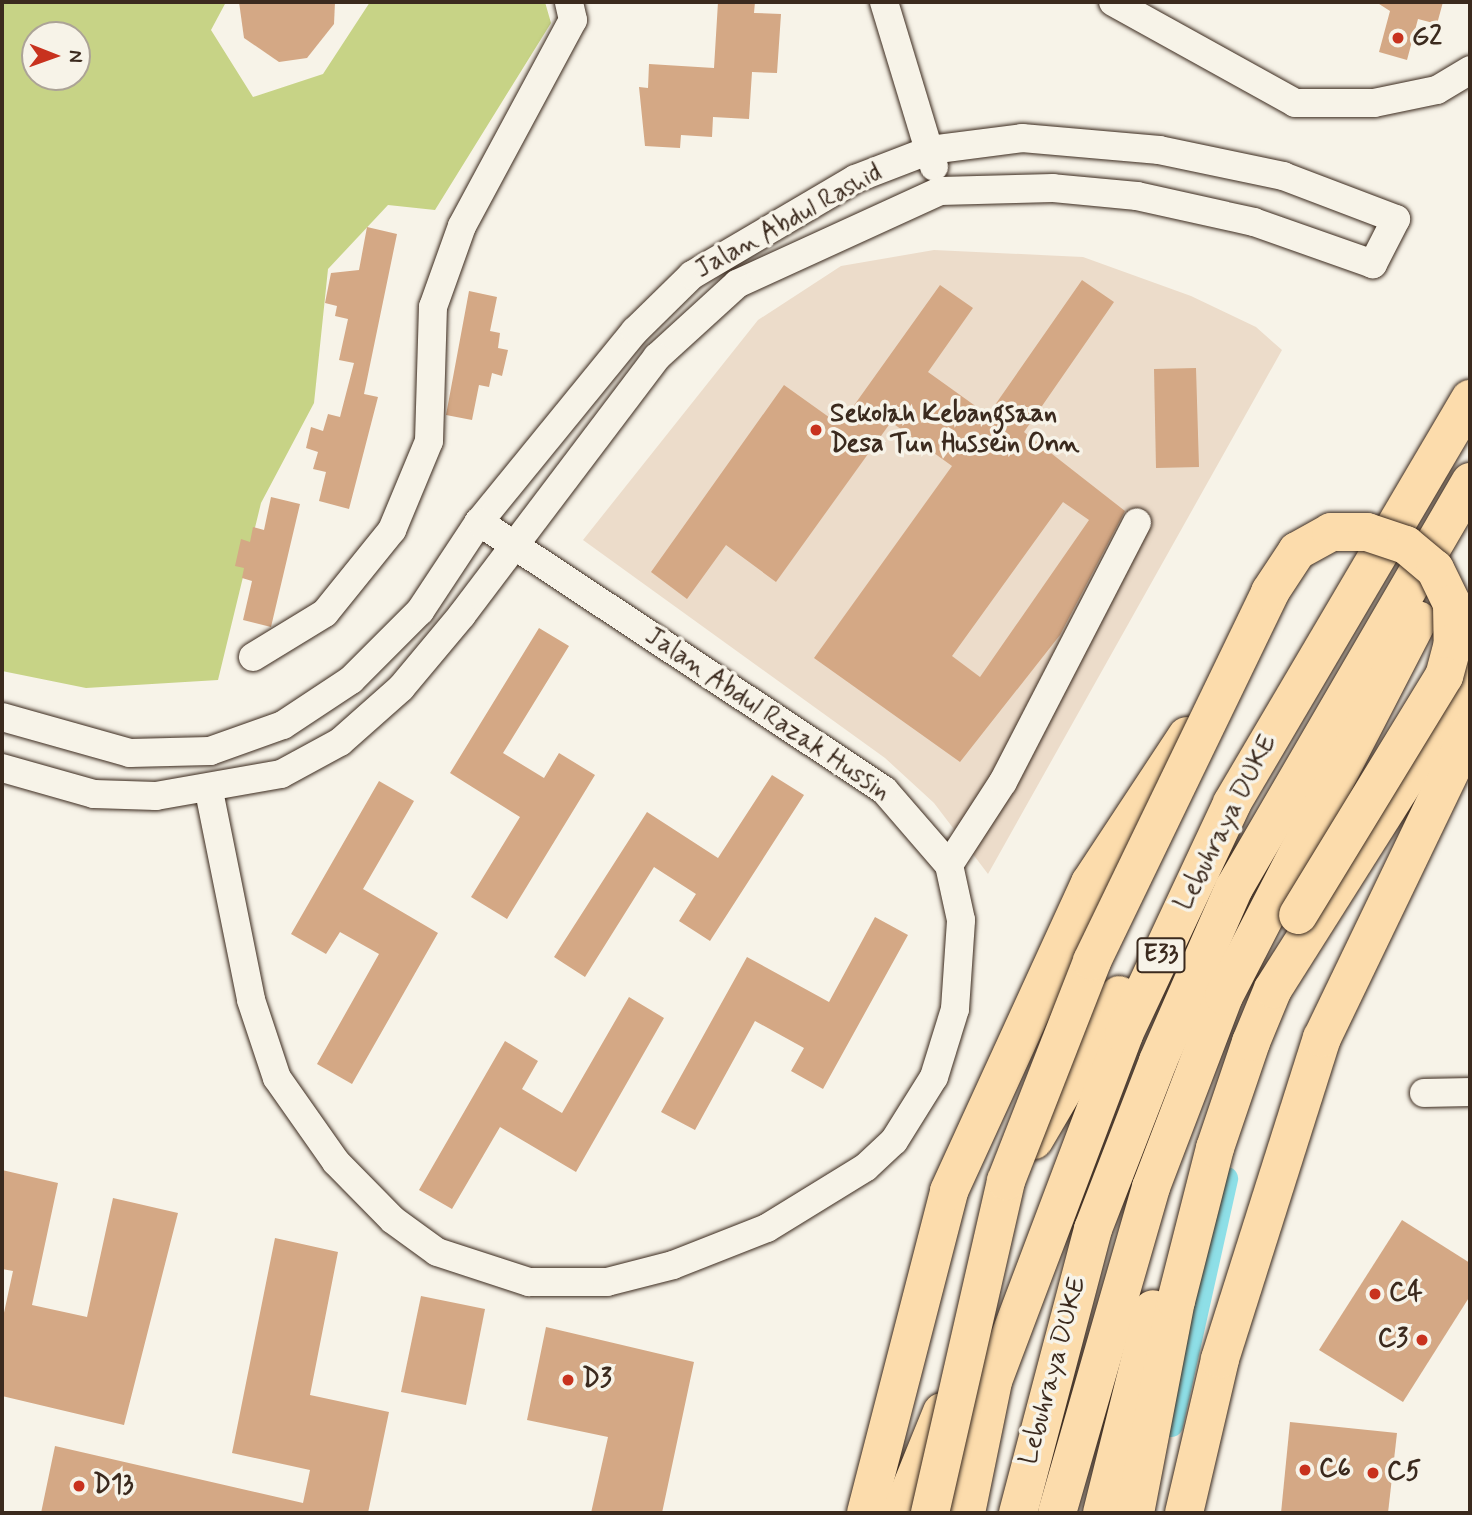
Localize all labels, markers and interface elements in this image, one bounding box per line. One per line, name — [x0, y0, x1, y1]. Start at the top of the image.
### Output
north arrow — [21, 21, 91, 91]
place label: G2 — [1412, 22, 1442, 54]
marker: G2 — [1390, 30, 1406, 46]
text: N — [63, 50, 88, 63]
street label: Jalan Abdul Rashid — [691, 158, 887, 286]
place label: Sekolah Kebangsaan Desa Tun Hussein Onn — [830, 399, 1074, 460]
marker: Sekolah Kebangsaan Desa Tun Hussein Onn — [808, 422, 824, 438]
street label: Jalan Abdul Razak Hussin — [640, 623, 894, 807]
street label: Lebuhraya DUKE — [1169, 729, 1285, 917]
road number: E33 — [1135, 934, 1187, 975]
street label: Lebuhraya DUKE — [1014, 1272, 1094, 1470]
place label: C4 — [1389, 1278, 1423, 1310]
marker: C4 — [1367, 1286, 1383, 1302]
place label: C3 — [1378, 1324, 1408, 1356]
marker: C3 — [1414, 1332, 1430, 1348]
place label: D3 — [582, 1364, 612, 1396]
marker: D3 — [560, 1372, 576, 1388]
place label: C6 — [1319, 1454, 1351, 1486]
place label: C5 — [1387, 1457, 1421, 1489]
marker: C6 — [1297, 1462, 1313, 1478]
marker: C5 — [1365, 1465, 1381, 1481]
place label: D13 — [93, 1470, 134, 1502]
marker: D13 — [71, 1478, 87, 1494]

